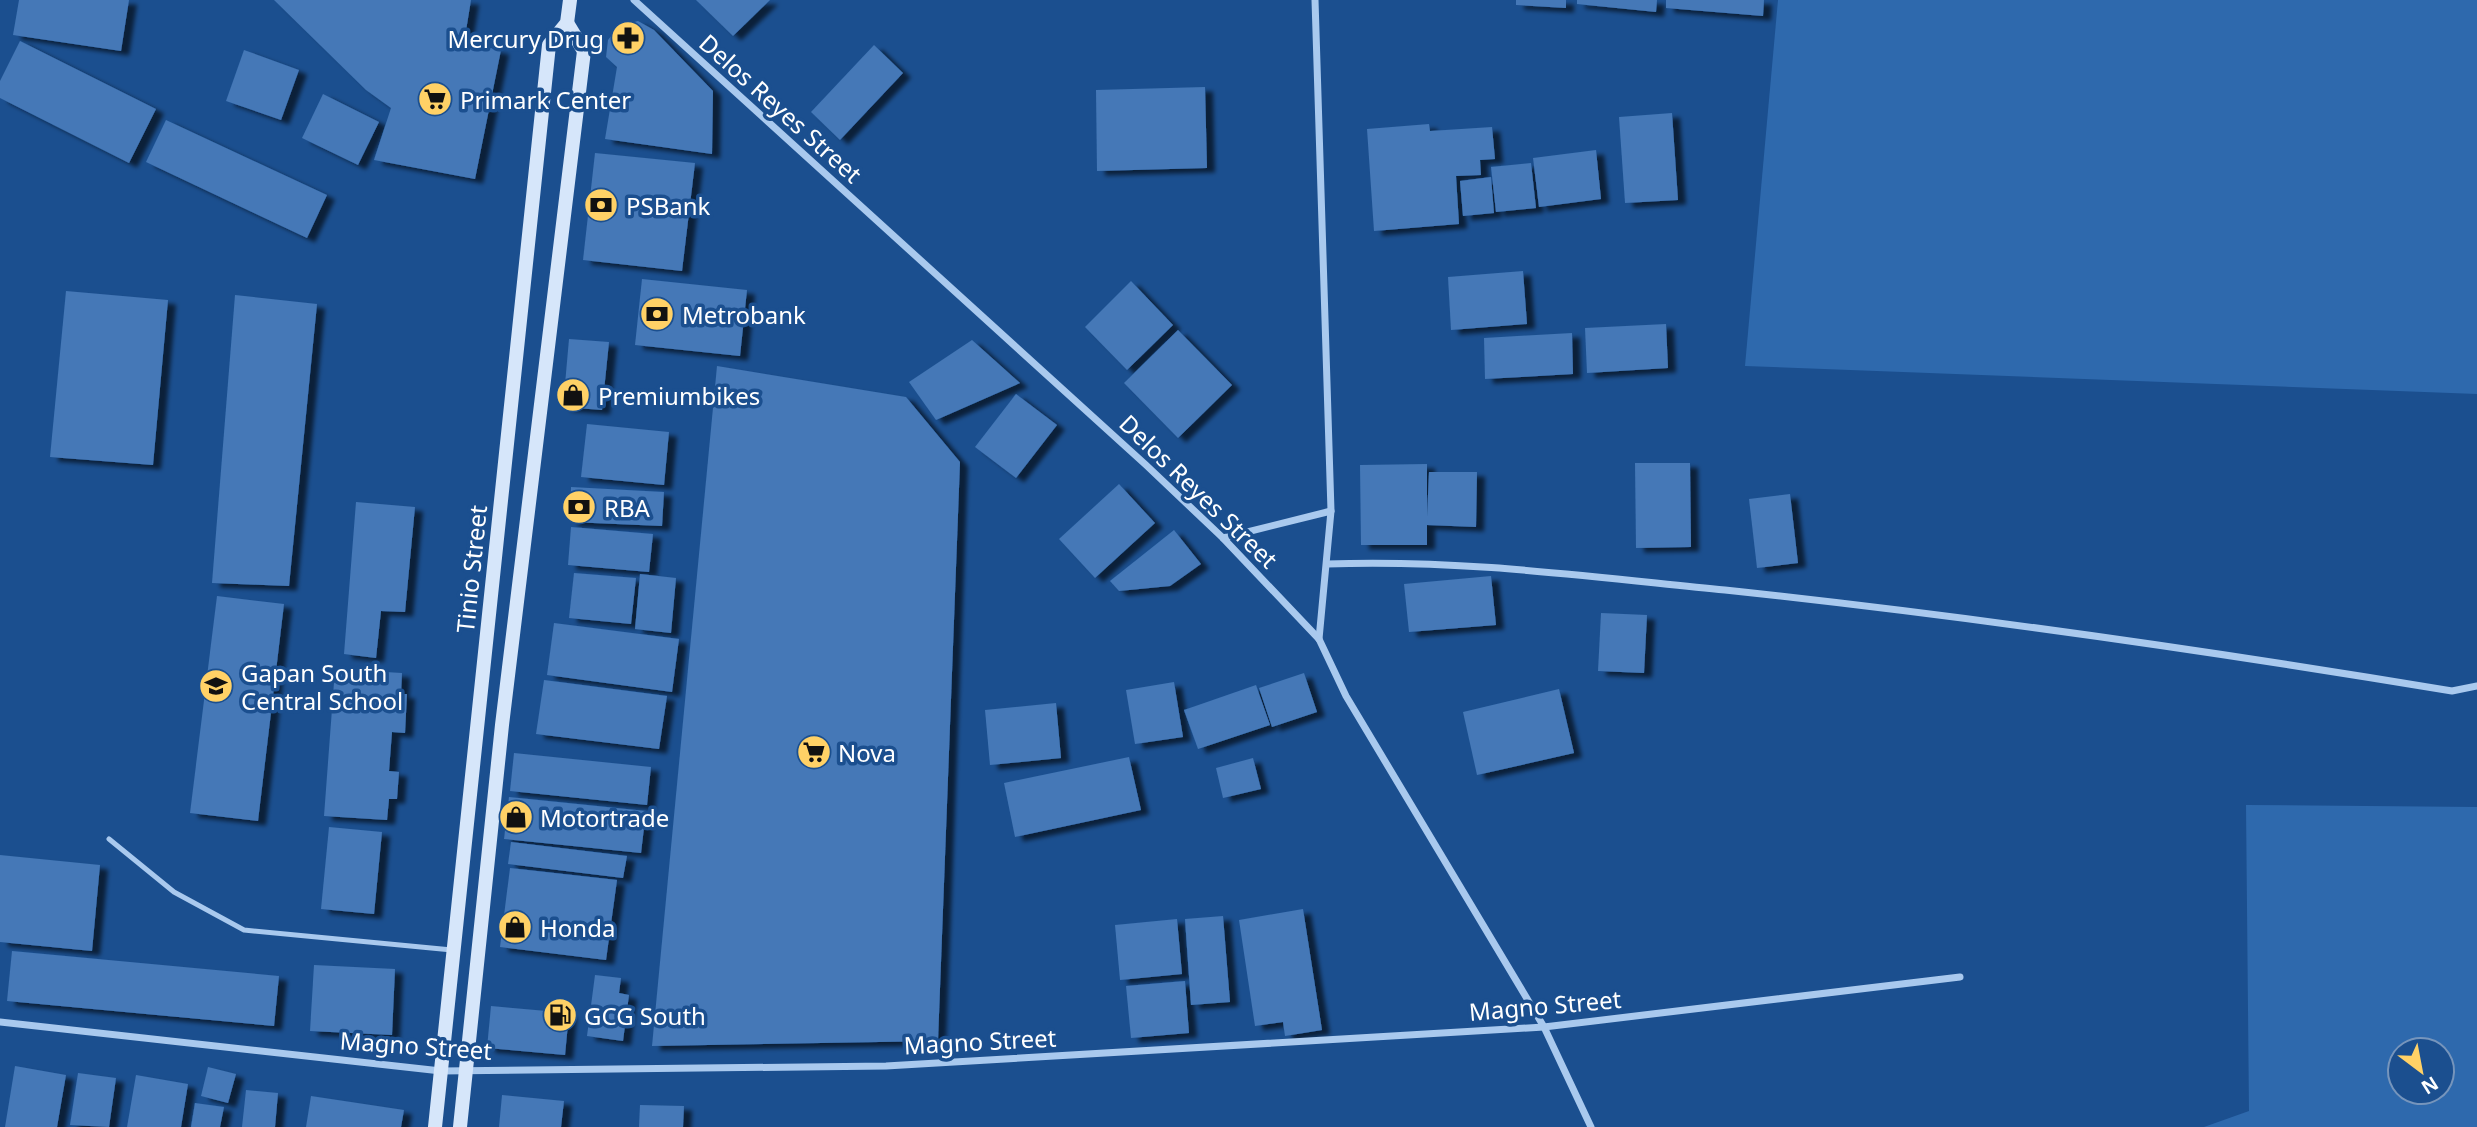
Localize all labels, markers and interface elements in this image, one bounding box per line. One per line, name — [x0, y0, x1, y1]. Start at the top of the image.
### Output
pharmacy icon: Mercury Drug — [609, 19, 647, 57]
place label: Mercury Drug — [447, 22, 604, 55]
street label: Delos Reyes Street — [693, 26, 870, 190]
supermarket icon: Primark Center — [416, 80, 454, 118]
place label: Primark Center — [460, 83, 631, 116]
bank icon: PSBank — [582, 186, 620, 224]
place label: PSBank — [626, 189, 711, 222]
bank icon: Metrobank — [638, 295, 676, 333]
place label: Metrobank — [682, 298, 806, 331]
shop icon: Premiumbikes — [554, 376, 592, 414]
place label: Premiumbikes — [598, 379, 760, 412]
street label: Delos Reyes Street — [1113, 407, 1286, 575]
bank icon: RBA — [560, 488, 598, 526]
place label: RBA — [604, 491, 651, 524]
street label: Tinio Street — [448, 503, 494, 635]
place label: Gapan South Central School — [241, 656, 403, 717]
school or university icon: Gapan South Central School — [197, 667, 235, 705]
supermarket icon: Nova — [795, 733, 833, 771]
place label: Nova — [838, 736, 896, 769]
shop icon: Motortrade — [497, 798, 535, 836]
place label: Motortrade — [540, 801, 669, 834]
shop icon: Honda — [496, 908, 534, 946]
place label: Honda — [540, 911, 615, 944]
street label: Magno Street — [1468, 982, 1623, 1028]
fuel station icon: GCG South — [541, 996, 579, 1034]
place label: GCG South — [584, 999, 706, 1032]
street label: Magno Street — [903, 1021, 1057, 1061]
street label: Magno Street — [339, 1023, 494, 1067]
north arrow — [2386, 1036, 2456, 1106]
text: N — [2417, 1070, 2443, 1101]

